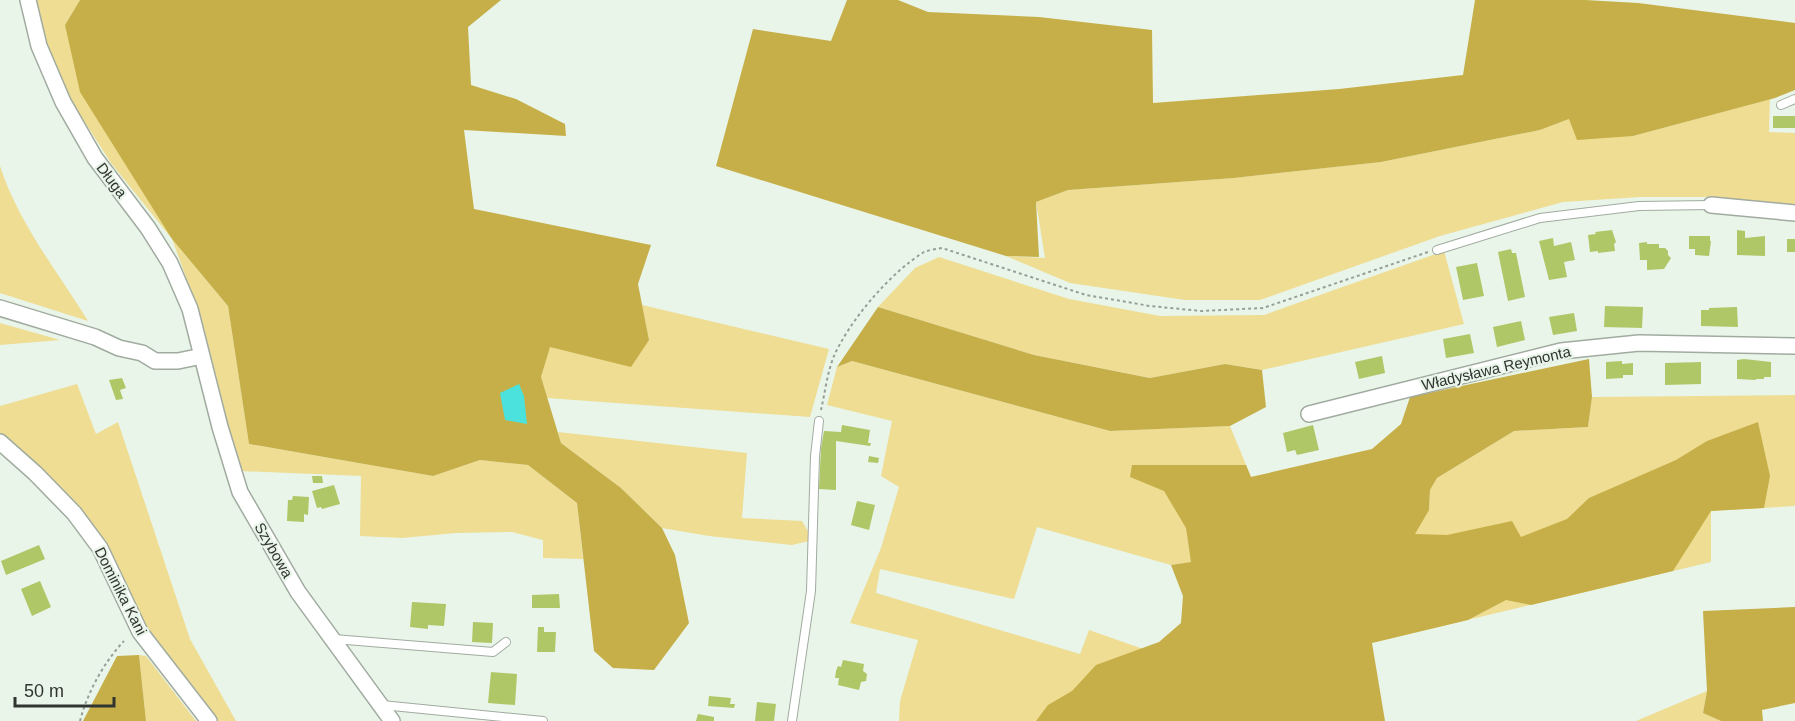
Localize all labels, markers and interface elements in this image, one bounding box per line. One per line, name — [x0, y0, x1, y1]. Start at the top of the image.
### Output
street label: Długa — [93, 159, 131, 201]
street label: Władysława Reymonta — [1420, 342, 1573, 393]
street label: Szybowa — [251, 519, 297, 581]
street label: Dominika Kani — [91, 544, 151, 638]
scale bar — [15, 670, 114, 708]
text: 50 m — [24, 681, 64, 701]

